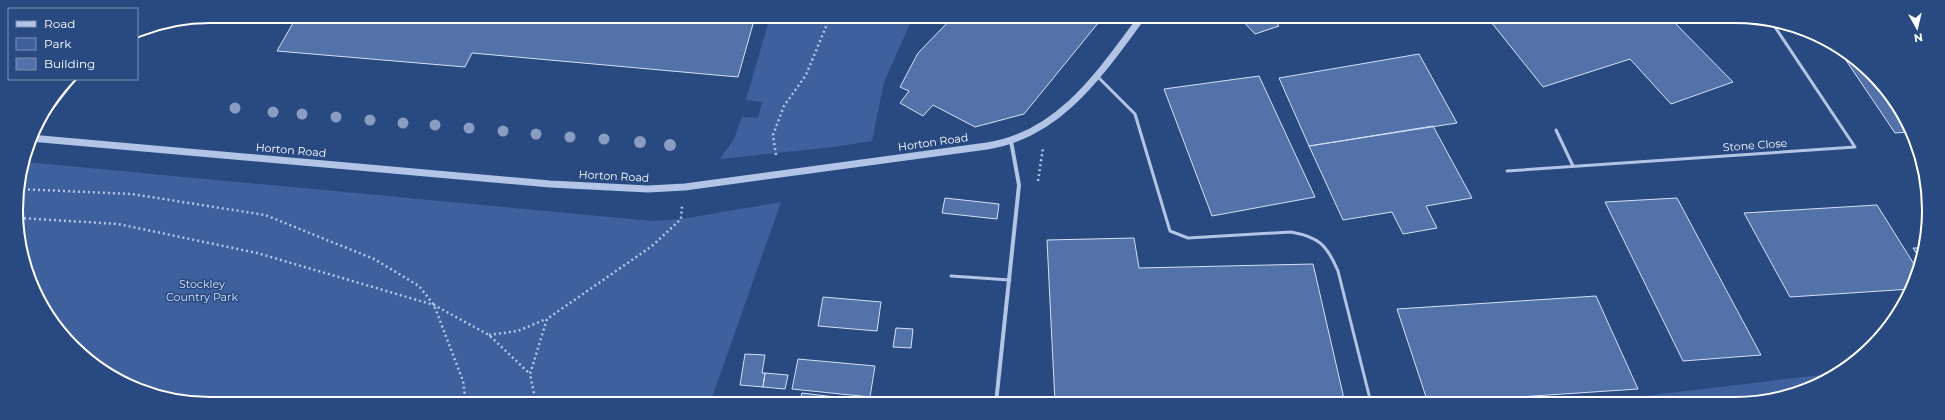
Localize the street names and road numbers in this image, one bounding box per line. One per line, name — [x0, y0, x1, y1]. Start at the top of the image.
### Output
street label: Horton Road — [897, 130, 969, 154]
street label: Stone Close — [1722, 136, 1788, 154]
street label: Horton Road — [255, 140, 327, 160]
street label: Horton Road — [578, 167, 650, 185]

